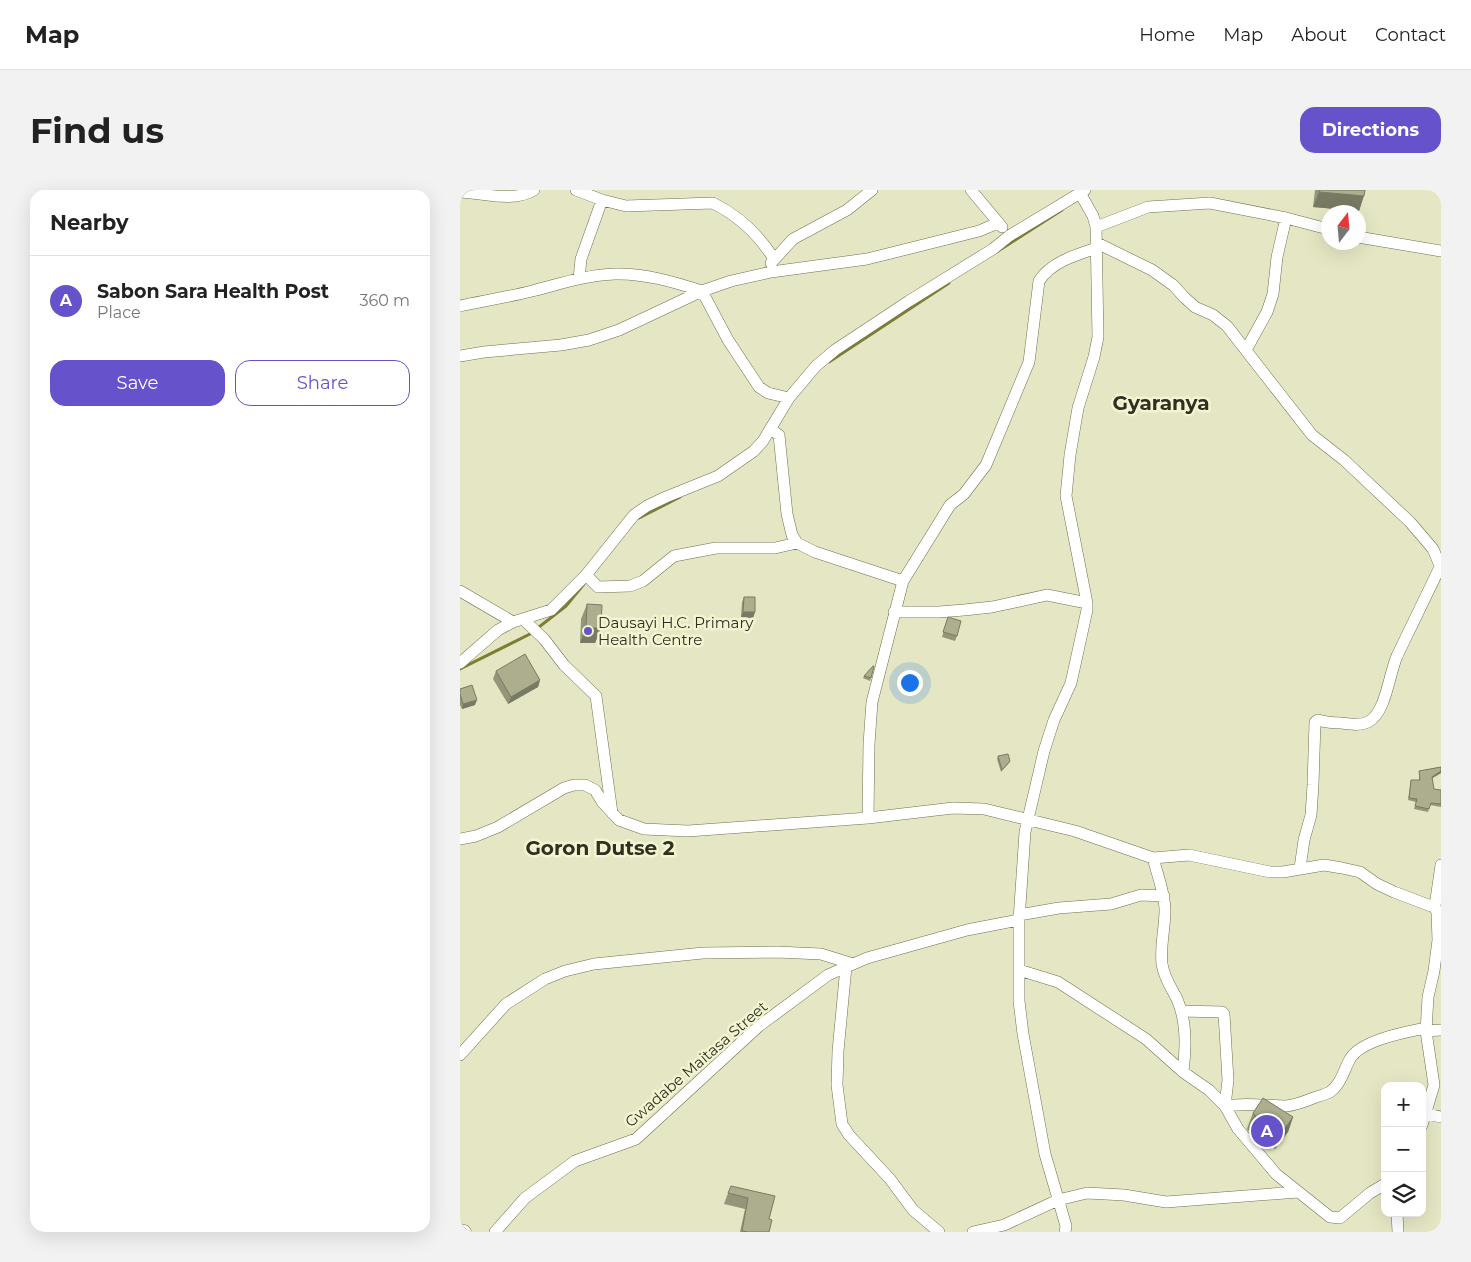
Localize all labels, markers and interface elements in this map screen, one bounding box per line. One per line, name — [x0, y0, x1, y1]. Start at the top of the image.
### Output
text: Map — [25, 20, 79, 49]
text: Home — [1139, 24, 1195, 46]
text: Map — [1223, 24, 1263, 46]
text: About — [1291, 24, 1347, 46]
text: Contact — [1375, 24, 1446, 46]
button: Directions — [1300, 107, 1441, 153]
text: Find us — [30, 109, 164, 152]
north arrow — [1321, 205, 1366, 250]
text: Nearby — [50, 210, 129, 235]
text: Sabon Sara Health Post — [97, 280, 329, 303]
text: A — [60, 291, 72, 310]
text: 360 m — [359, 291, 410, 310]
text: Place — [97, 303, 141, 322]
button: Save — [50, 360, 225, 406]
button: Share — [235, 360, 410, 406]
district label: Gyaranya — [1113, 391, 1209, 415]
place label: Dausayi H.C. Primary Health Centre — [598, 613, 754, 649]
marker: Dausayi H.C. Primary Health Centre — [582, 625, 594, 637]
your location — [897, 670, 923, 696]
district label: Goron Dutse 2 — [525, 836, 675, 860]
street label: Gwadabe Maitasa Street — [621, 997, 771, 1131]
map controls — [1381, 1082, 1426, 1217]
button: + — [1381, 1082, 1426, 1127]
pin: A — [1251, 1112, 1283, 1150]
button: − — [1381, 1127, 1426, 1172]
button: layers — [1381, 1172, 1426, 1217]

